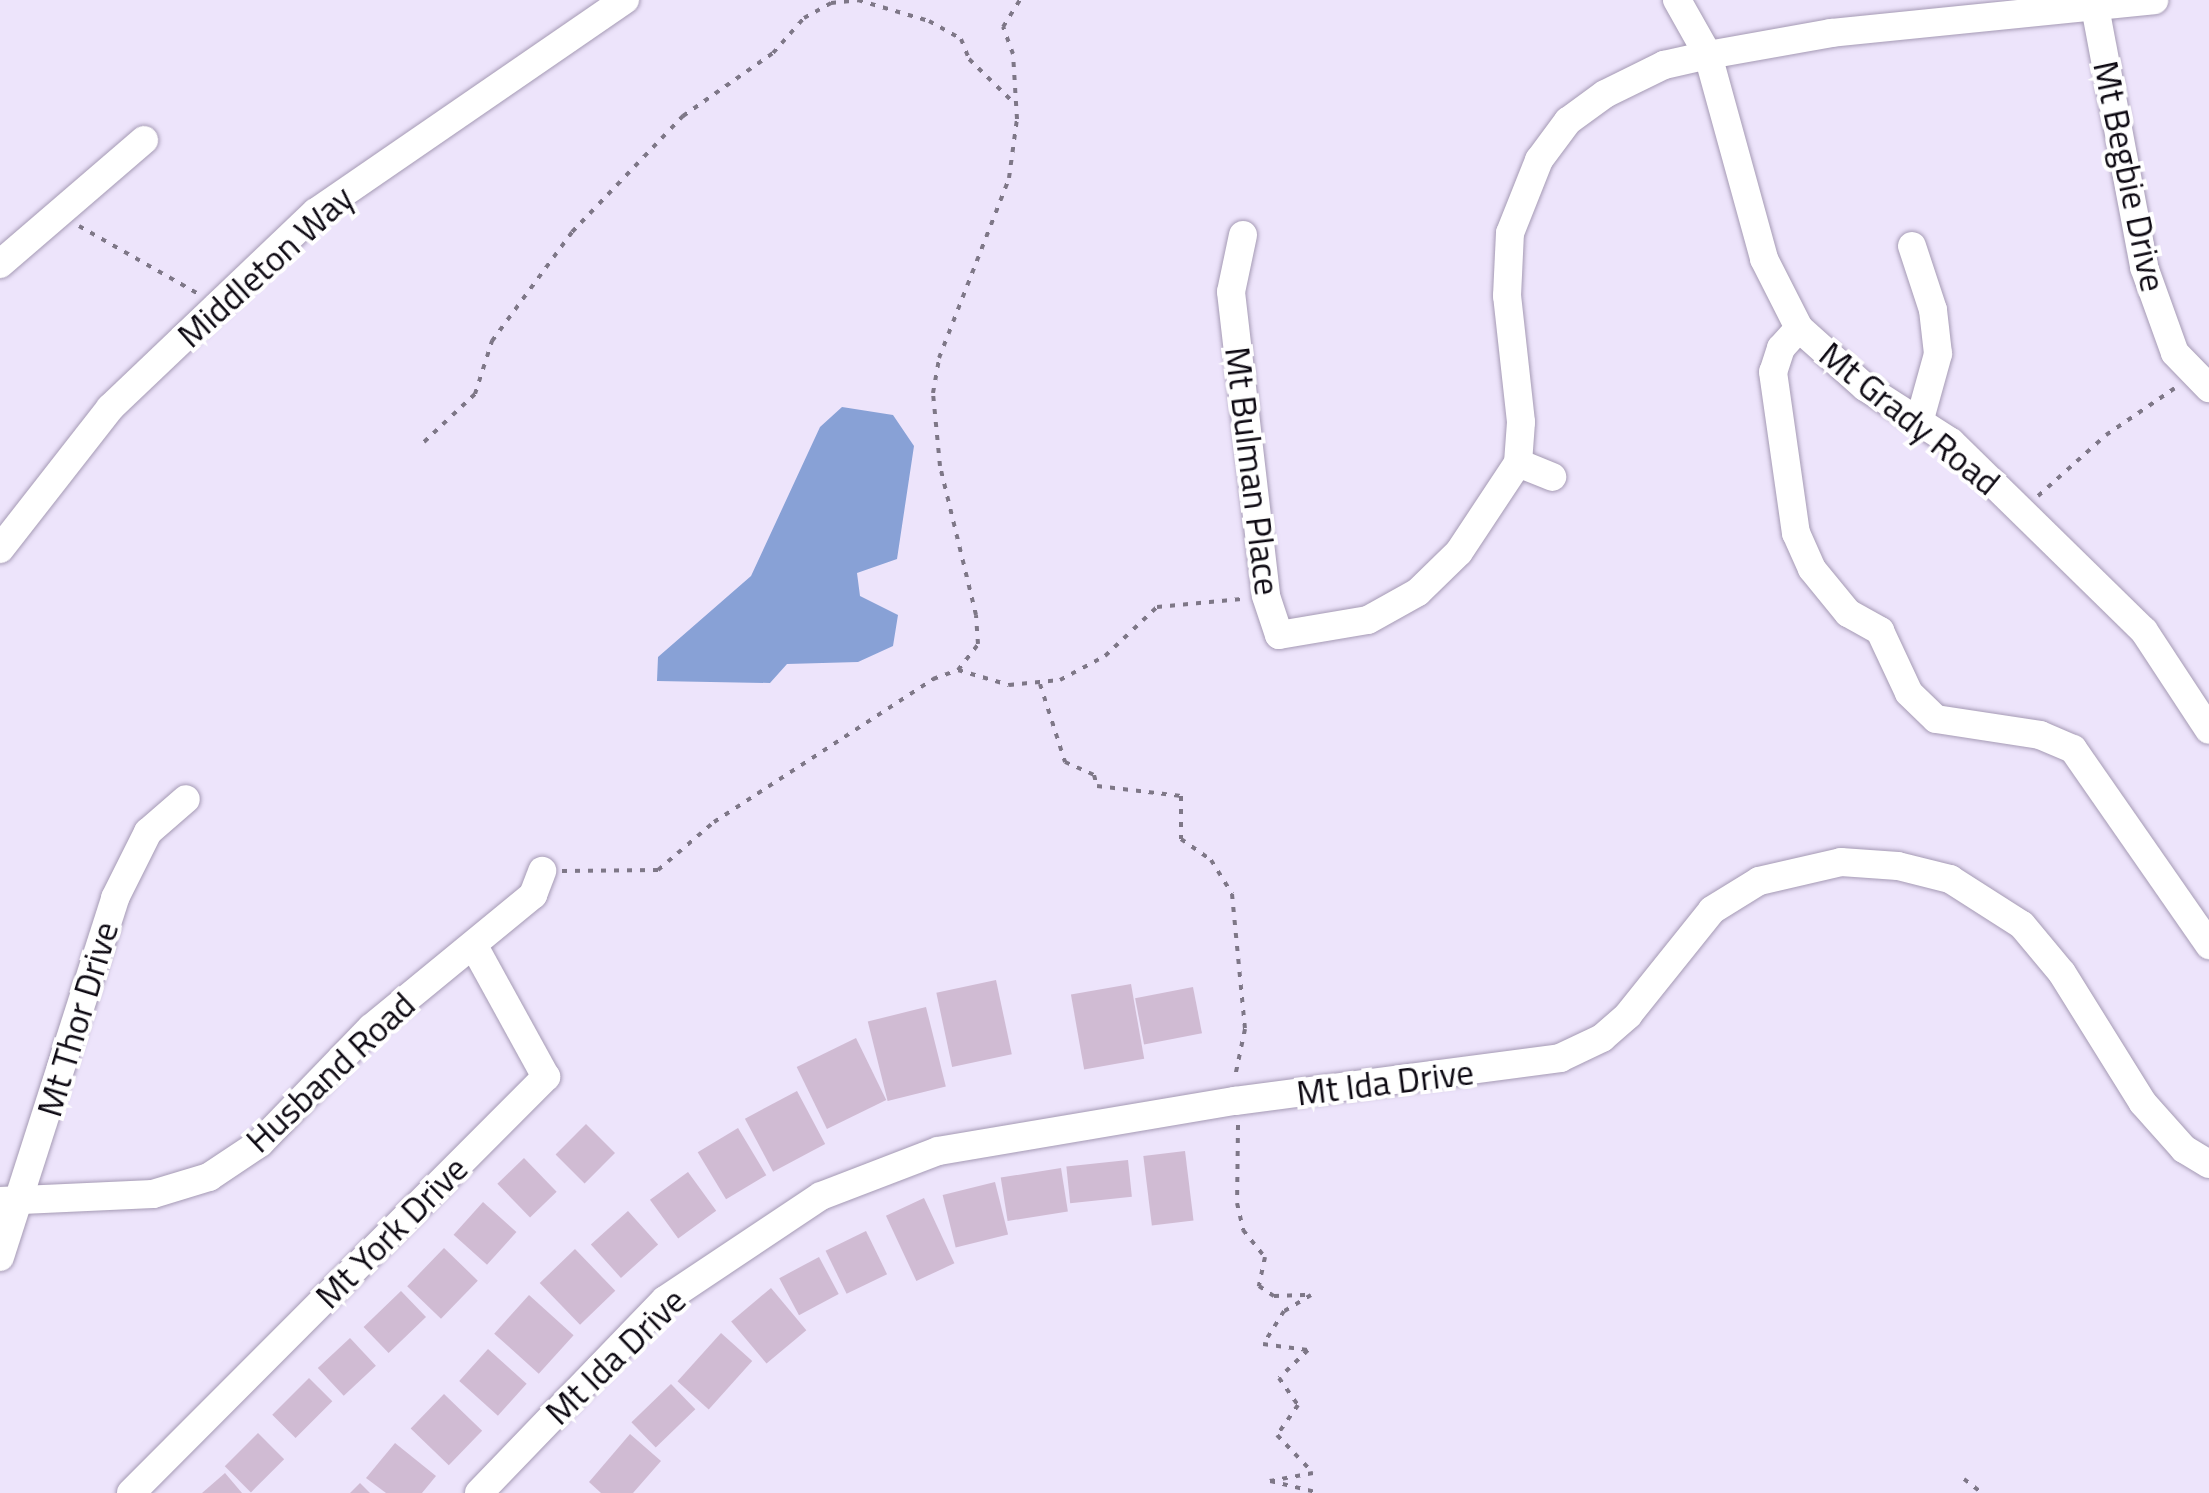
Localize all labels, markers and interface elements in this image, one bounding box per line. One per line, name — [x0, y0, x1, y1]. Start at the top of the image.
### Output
street label: Mt Begbie Drive — [2085, 57, 2175, 295]
street label: Middleton Way — [169, 176, 361, 356]
street label: Mt Grady Road — [1811, 333, 2009, 503]
street label: Mt Bulman Place — [1217, 344, 1289, 598]
street label: Mt Thor Drive — [27, 917, 127, 1121]
street label: Husband Road — [237, 983, 423, 1161]
street label: Mt Ida Drive — [1294, 1050, 1476, 1114]
street label: Mt York Drive — [306, 1147, 476, 1317]
street label: Mt Ida Drive — [536, 1279, 694, 1433]

